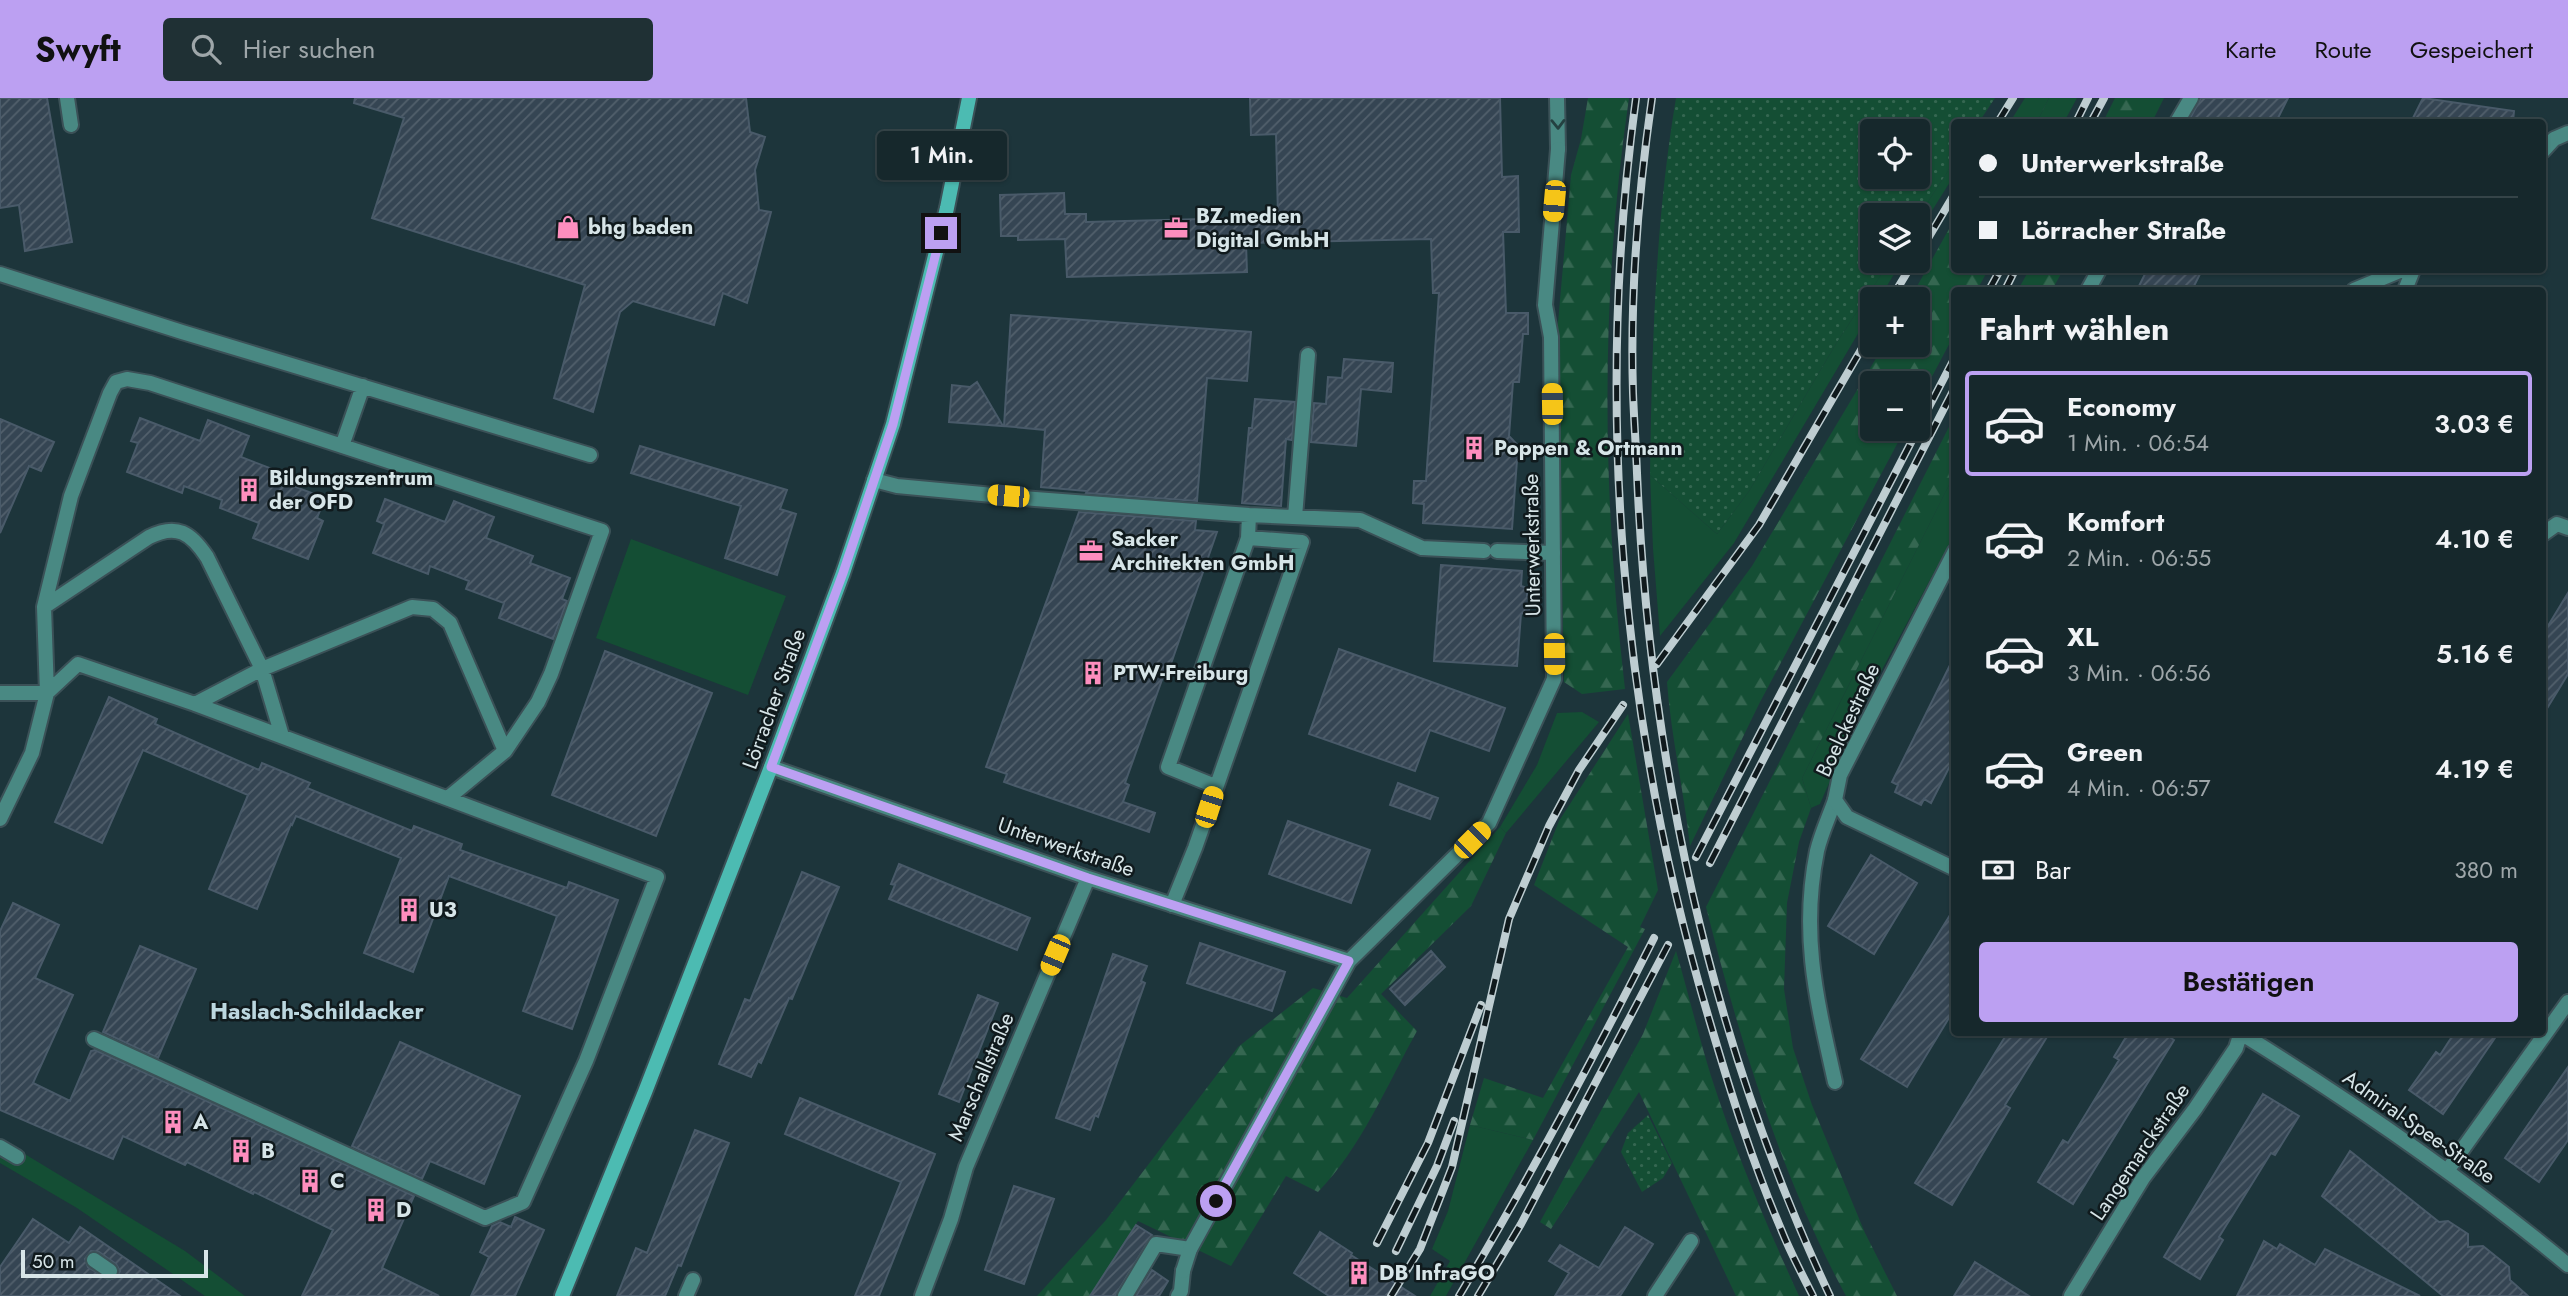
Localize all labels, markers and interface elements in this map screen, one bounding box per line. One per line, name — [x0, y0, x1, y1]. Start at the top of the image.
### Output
search box — [163, 18, 653, 81]
text: Swyft — [35, 26, 121, 73]
icon: search — [187, 30, 225, 68]
text: Hier suchen — [243, 30, 376, 68]
text: Karte — [2225, 32, 2276, 67]
text: Route — [2314, 32, 2372, 67]
text: Gespeichert — [2410, 32, 2533, 67]
one-way arrow — [1550, 118, 1565, 129]
map controls — [1860, 119, 1930, 441]
button: locate — [1860, 119, 1930, 189]
callout: 1 Min. — [876, 131, 1006, 180]
text: 1 Min. — [910, 138, 974, 172]
text: Unterwerkstraße — [2021, 144, 2224, 182]
car — [1542, 179, 1567, 223]
place label: BZ.medien Digital GmbH — [1196, 201, 1330, 255]
button: layers — [1860, 203, 1930, 273]
text: Lörracher Straße — [2021, 211, 2226, 249]
place label: bhg baden — [588, 212, 693, 242]
shop icon: bhg baden — [554, 213, 582, 241]
office icon: BZ.medien Digital GmbH — [1162, 214, 1190, 242]
route end — [925, 217, 957, 249]
button: + — [1860, 287, 1930, 357]
text: Fahrt wählen — [1979, 306, 2169, 352]
button: − — [1860, 371, 1930, 441]
car — [1542, 383, 1563, 425]
text: Economy — [2067, 388, 2176, 426]
icon: car — [1983, 392, 2046, 455]
text: 3.03 € — [2434, 405, 2514, 443]
text: 1 Min. · 06:54 — [2067, 426, 2209, 460]
place label: Poppen & Ortmann — [1494, 433, 1683, 463]
building icon: Poppen & Ortmann — [1460, 434, 1488, 462]
place label: Bildungszentrum der OFD — [269, 463, 433, 517]
street label: Unterwerkstraße — [1516, 473, 1548, 617]
building icon: Bildungszentrum der OFD — [235, 476, 263, 504]
car — [987, 484, 1030, 508]
text: Komfort — [2067, 503, 2164, 541]
icon: car — [1983, 507, 2046, 570]
text: 4.10 € — [2435, 520, 2514, 558]
place label: Sacker Architekten GmbH — [1110, 524, 1295, 578]
office icon: Sacker Architekten GmbH — [1077, 537, 1105, 565]
text: 2 Min. · 06:55 — [2067, 541, 2211, 575]
text: XL — [2067, 618, 2099, 656]
icon: car — [1983, 622, 2046, 685]
street label: Lörracher Straße — [735, 624, 813, 773]
car — [1544, 633, 1565, 675]
text: 5.16 € — [2436, 635, 2514, 673]
text: 3 Min. · 06:56 — [2067, 656, 2211, 690]
place label: PTW-Freiburg — [1113, 658, 1248, 688]
street label: Boelckestraße — [1809, 658, 1887, 782]
building icon: PTW-Freiburg — [1079, 659, 1107, 687]
text: Green — [2067, 733, 2143, 771]
icon: car — [1983, 737, 2046, 800]
text: 4.19 € — [2435, 750, 2514, 788]
text: 4 Min. · 06:57 — [2067, 771, 2211, 805]
car — [1193, 784, 1226, 830]
street label: Unterwerkstraße — [994, 810, 1138, 884]
car — [1450, 818, 1495, 862]
icon: cash — [1979, 851, 2017, 889]
text: Bar — [2035, 851, 2071, 889]
text: 380 m — [2454, 853, 2518, 887]
place label: U3 — [429, 895, 457, 925]
building icon: U3 — [395, 896, 423, 924]
car — [1038, 932, 1073, 978]
button: Bestätigen — [1979, 942, 2518, 1022]
district label: Haslach-Schildacker — [210, 994, 425, 1028]
street label: Marschallstraße — [940, 1008, 1022, 1146]
street label: Admiral-Spee-Straße — [2337, 1063, 2502, 1191]
street label: Langemarckstraße — [2083, 1077, 2197, 1227]
place label: A — [192, 1107, 209, 1137]
building icon: A — [159, 1108, 187, 1136]
place label: B — [261, 1136, 275, 1166]
building icon: B — [227, 1137, 255, 1165]
place label: C — [330, 1166, 345, 1196]
building icon: C — [296, 1167, 324, 1195]
route start — [1200, 1185, 1232, 1217]
place label: D — [396, 1195, 411, 1225]
building icon: D — [362, 1196, 390, 1224]
scale bar — [21, 1247, 208, 1279]
text: 50 m — [32, 1248, 75, 1275]
place label: DB InfraGO — [1379, 1258, 1495, 1288]
building icon: DB InfraGO — [1345, 1259, 1373, 1287]

